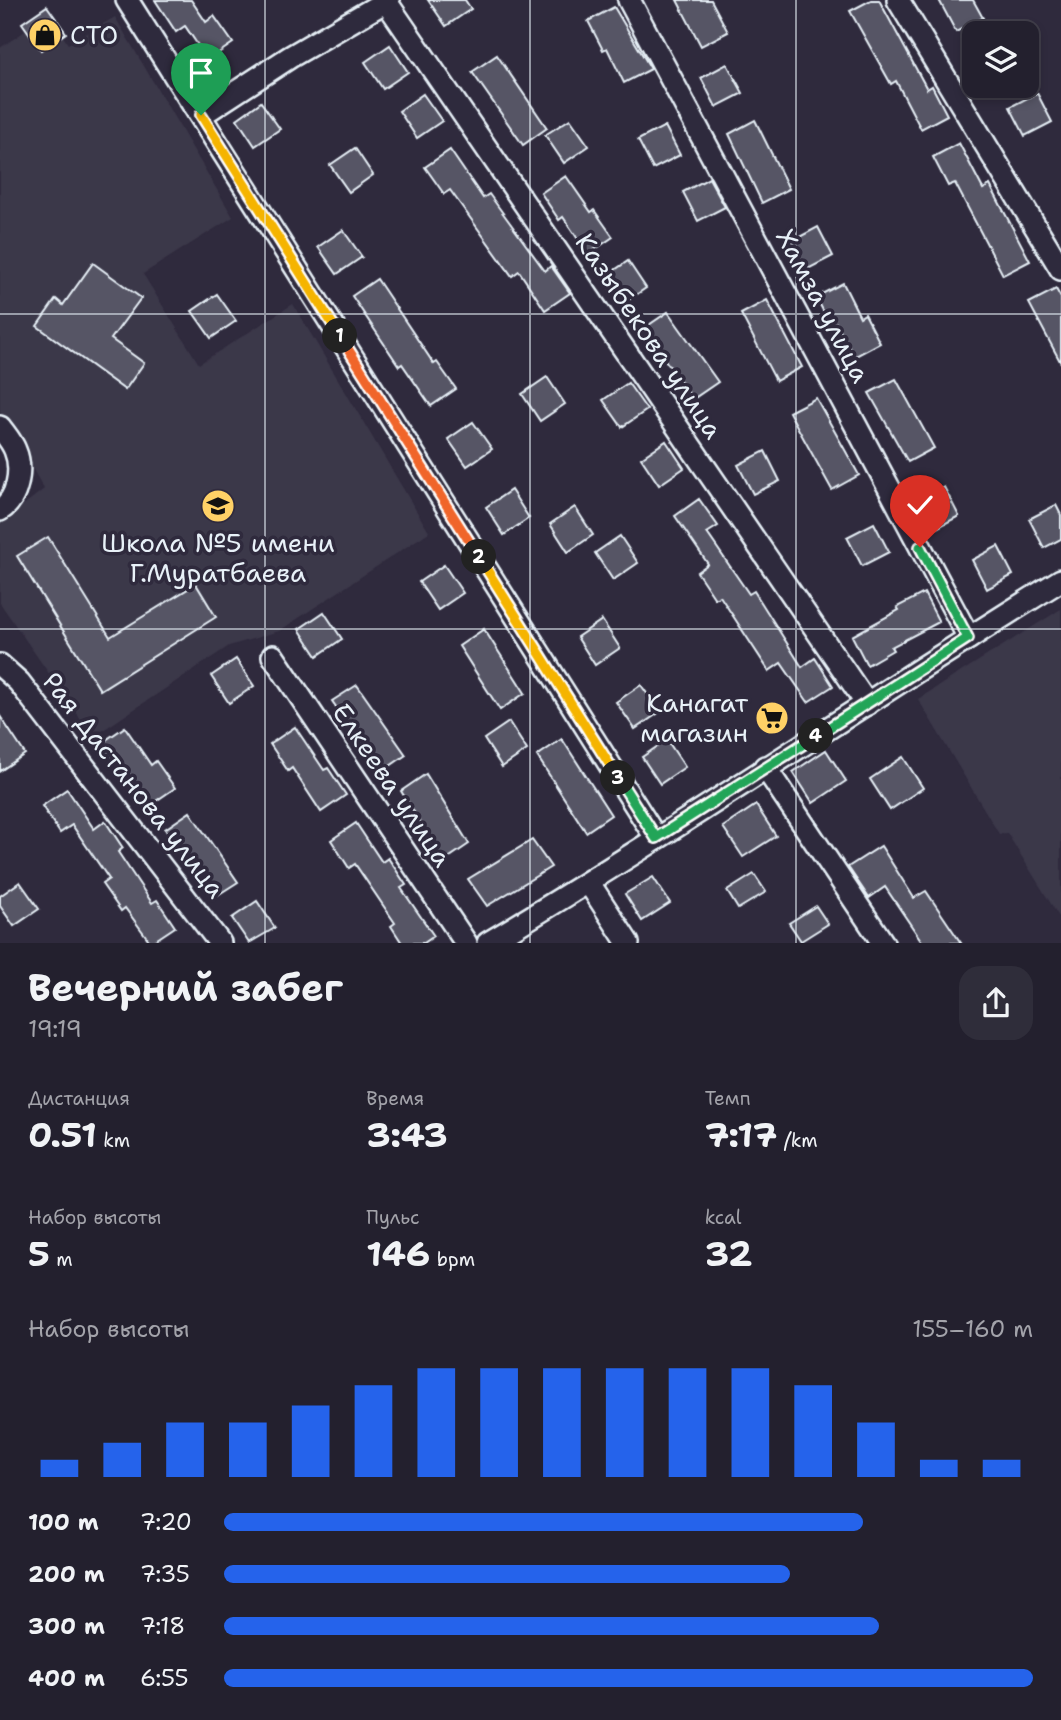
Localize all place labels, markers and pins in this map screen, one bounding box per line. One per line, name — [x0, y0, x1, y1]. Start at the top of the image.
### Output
shop icon: СТО — [26, 16, 64, 54]
place label: СТО — [70, 17, 118, 52]
pin — [171, 43, 231, 115]
pin: 1 — [322, 318, 358, 354]
pin — [890, 475, 950, 547]
school or university icon: Школа №5 имени Г.Муратбаева — [199, 487, 237, 525]
place label: Школа №5 имени Г.Муратбаева — [101, 525, 335, 590]
pin: 2 — [462, 540, 496, 574]
place label: Канагат магазин — [640, 685, 749, 750]
supermarket icon: Канагат магазин — [753, 699, 791, 737]
pin: 4 — [798, 718, 834, 754]
pin: 3 — [600, 760, 636, 796]

